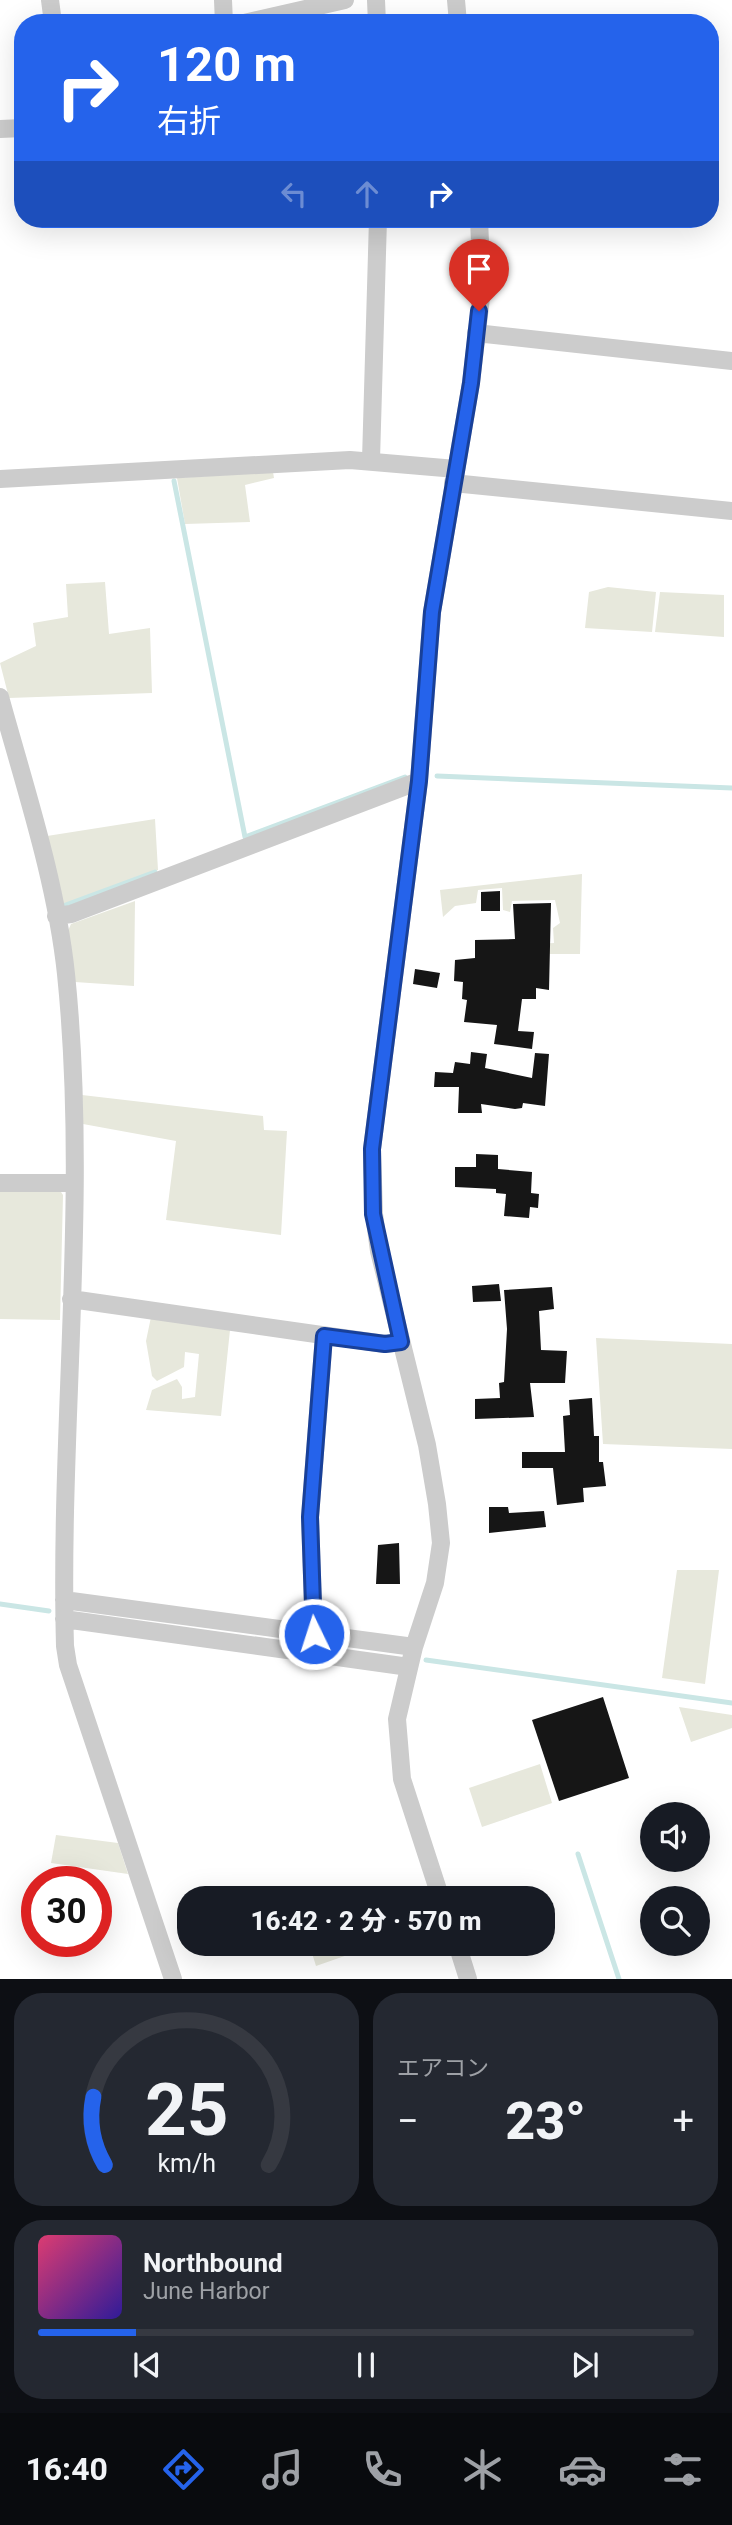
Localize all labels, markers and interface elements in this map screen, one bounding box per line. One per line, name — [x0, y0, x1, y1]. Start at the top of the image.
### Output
text: 120 m — [157, 36, 296, 93]
icon: right — [42, 42, 133, 133]
text: 右折 — [157, 102, 221, 140]
icon: left — [275, 175, 313, 213]
icon: ahead — [348, 175, 386, 213]
icon: right — [421, 175, 459, 213]
pin — [449, 239, 509, 311]
icon: arrive — [460, 250, 498, 288]
position arrow — [277, 1597, 351, 1671]
map controls — [640, 1802, 710, 1956]
button: sound — [640, 1802, 710, 1872]
speed limit sign: 30 — [21, 1866, 112, 1957]
button: search — [640, 1886, 710, 1956]
text: 16:42 · 2 分 · 570 m — [250, 1906, 482, 1936]
text: エアコン — [397, 2055, 489, 2082]
text: 25 — [145, 2068, 228, 2154]
text: 23° — [505, 2091, 586, 2152]
text: − — [397, 2099, 419, 2143]
text: + — [672, 2099, 694, 2143]
text: km/h — [157, 2149, 216, 2178]
text: Northbound — [143, 2248, 283, 2278]
text: June Harbor — [143, 2278, 270, 2305]
icon: previous — [128, 2346, 166, 2384]
icon: pause — [347, 2346, 385, 2384]
icon: next — [566, 2346, 604, 2384]
icon: directions — [159, 2445, 208, 2494]
icon: music — [258, 2445, 307, 2494]
icon: phone — [358, 2445, 407, 2494]
icon: climate — [458, 2445, 507, 2494]
icon: car — [558, 2445, 607, 2494]
icon: filters — [658, 2445, 707, 2494]
text: 16:40 — [25, 2450, 108, 2488]

